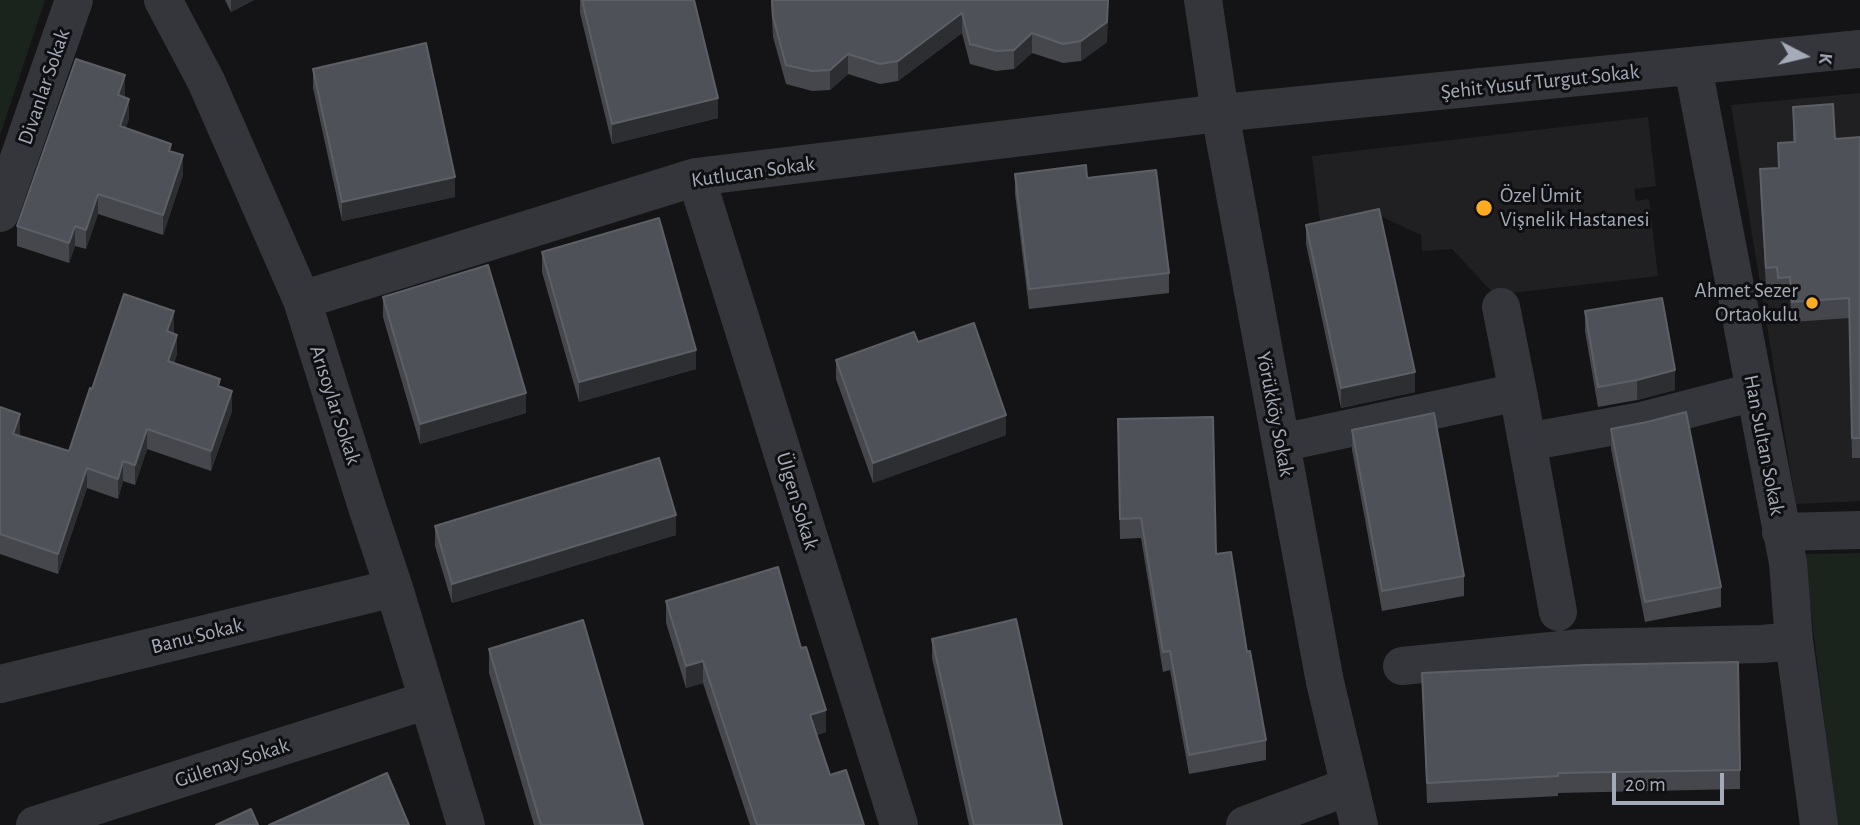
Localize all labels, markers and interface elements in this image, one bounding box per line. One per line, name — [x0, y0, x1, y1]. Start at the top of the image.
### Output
north arrow — [1769, 21, 1839, 91]
street label: Divanlar Sokak — [12, 26, 76, 148]
text: K — [1815, 52, 1835, 65]
street label: Şehit Yusuf Turgut Sokak — [1440, 59, 1640, 105]
street label: Kutlucan Sokak — [690, 151, 816, 193]
place label: Özel Ümit Vişnelik Hastanesi — [1500, 183, 1649, 233]
marker: Özel Ümit Vişnelik Hastanesi — [1474, 198, 1494, 218]
place label: Ahmet Sezer Ortaokulu — [1695, 278, 1798, 328]
marker: Ahmet Sezer Ortaokulu — [1804, 295, 1820, 311]
street label: Arısoylar Sokak — [304, 342, 366, 468]
street label: Yörükköy Sokak — [1251, 349, 1299, 479]
street label: Han Sultan Sokak — [1738, 373, 1790, 517]
street label: Ülgen Sokak — [770, 449, 824, 553]
street label: Banu Sokak — [148, 612, 246, 660]
street label: Gülenay Sokak — [172, 733, 292, 793]
scale bar — [1615, 758, 1727, 802]
text: 20 m — [1625, 774, 1666, 795]

